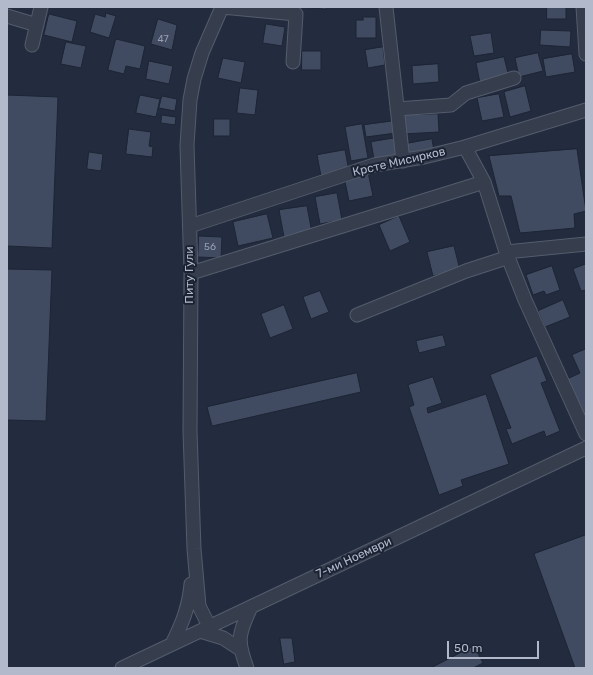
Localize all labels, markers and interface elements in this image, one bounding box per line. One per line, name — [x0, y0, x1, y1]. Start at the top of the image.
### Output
house number: 47 — [157, 33, 169, 45]
street label: Крсте Мисирков — [351, 144, 447, 180]
house number: 56 — [204, 241, 216, 253]
street label: Питу Гули — [183, 246, 197, 304]
street label: 7-ми Ноември — [314, 534, 394, 582]
scale bar — [449, 633, 541, 659]
text: 50 m — [454, 641, 482, 655]

